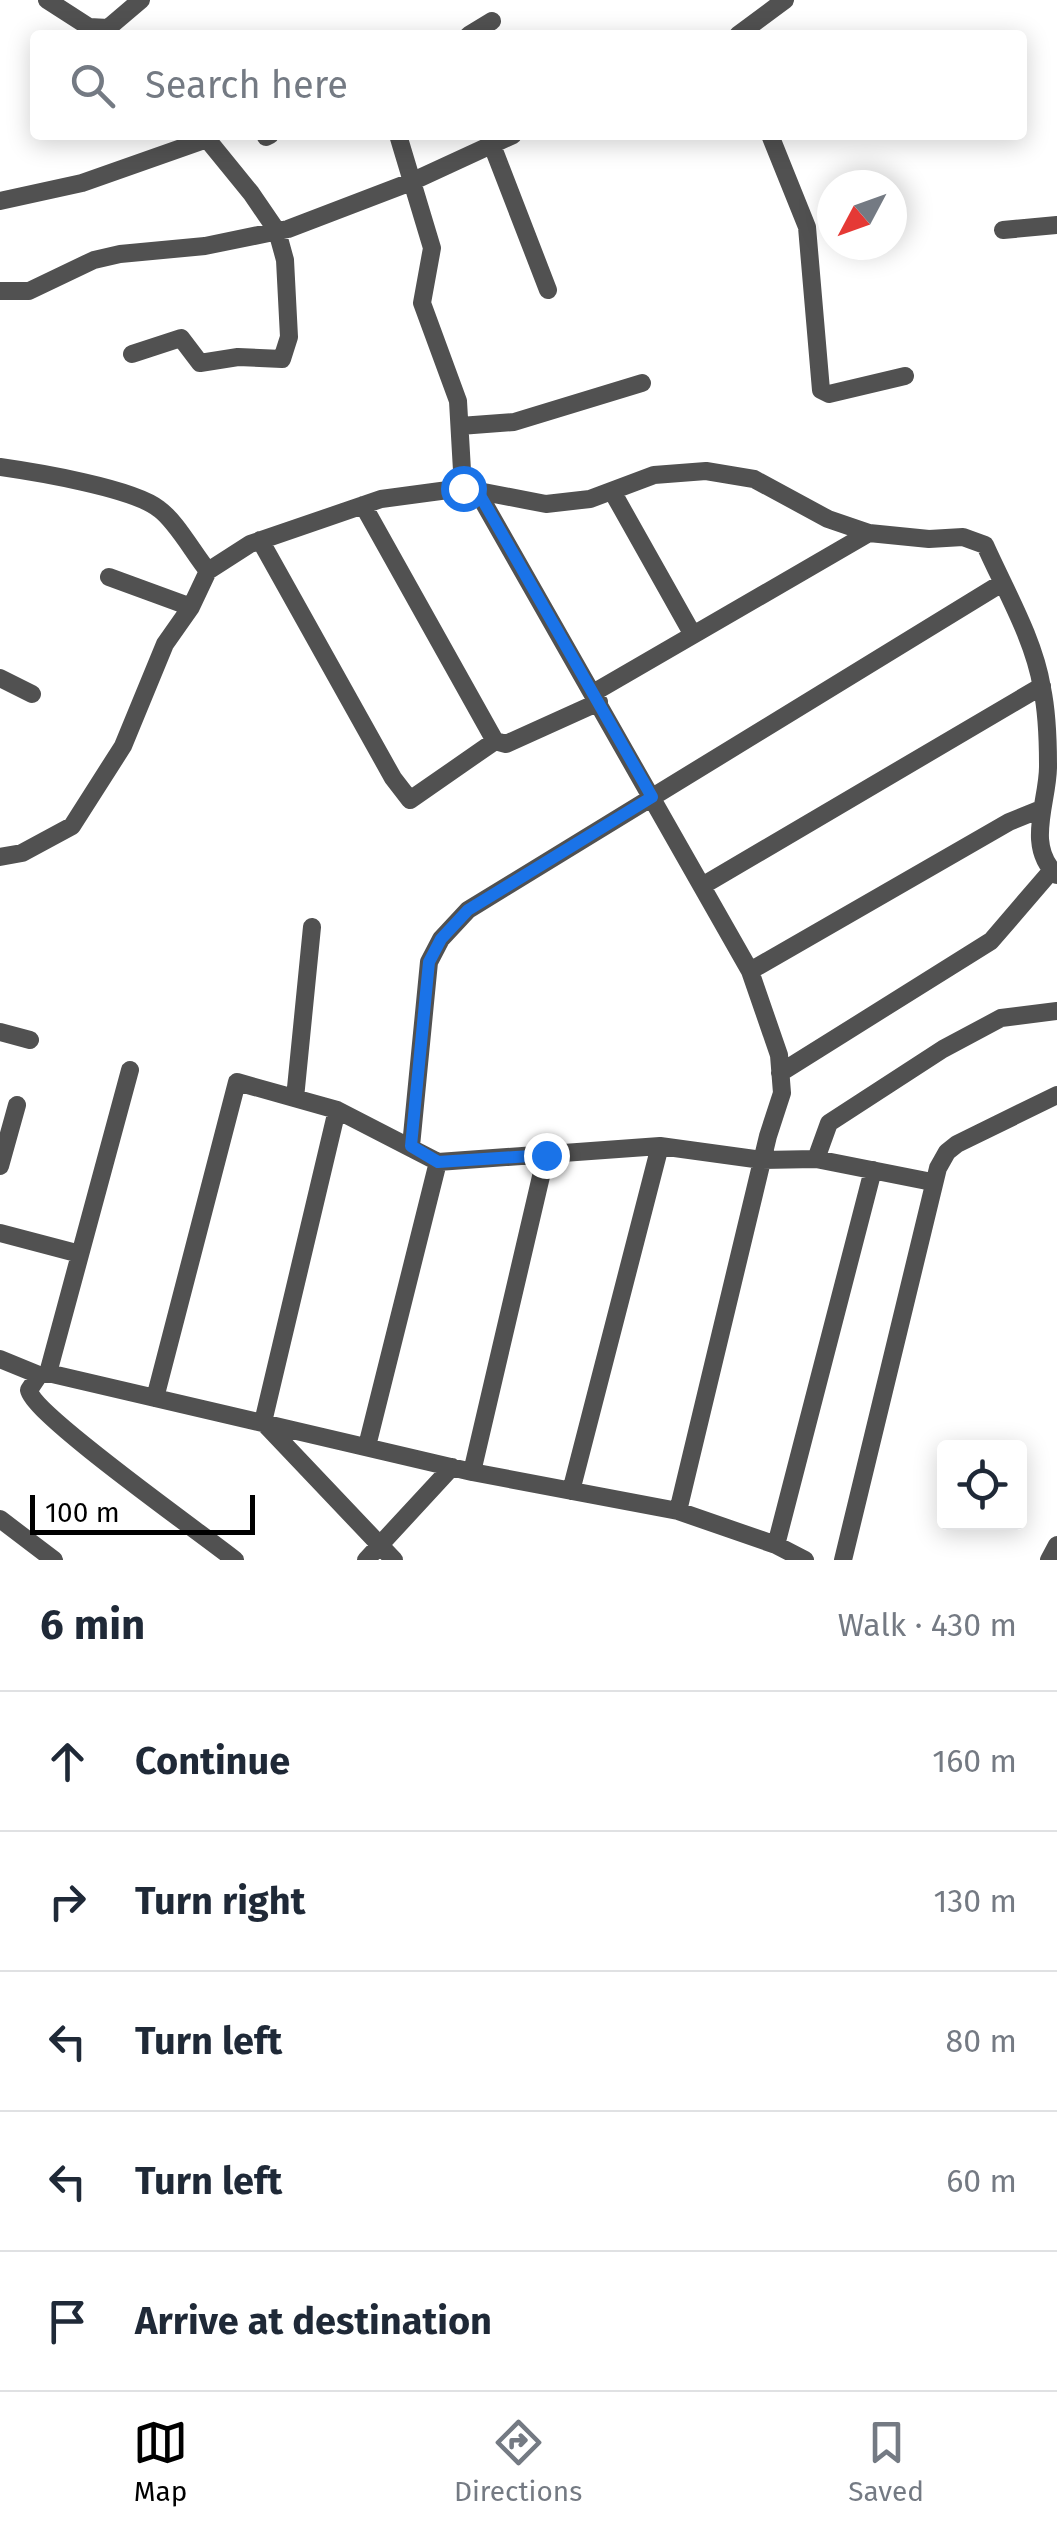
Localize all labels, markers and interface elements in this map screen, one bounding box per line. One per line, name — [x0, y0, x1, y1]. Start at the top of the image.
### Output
search box — [30, 30, 1027, 140]
icon: search — [65, 58, 120, 113]
text: Search here — [145, 62, 348, 108]
north arrow — [817, 170, 907, 260]
route start — [441, 466, 487, 512]
route end — [524, 1133, 570, 1179]
map controls — [937, 1440, 1027, 1530]
button: locate — [937, 1440, 1027, 1530]
scale bar — [30, 1490, 255, 1534]
text: 100 m — [45, 1496, 120, 1529]
text: 6 min — [40, 1600, 145, 1650]
text: Walk · 430 m — [838, 1606, 1017, 1644]
icon: ahead — [40, 1734, 95, 1789]
text: Continue — [135, 1738, 290, 1784]
text: 160 m — [932, 1742, 1017, 1780]
icon: right — [40, 1874, 95, 1929]
text: Turn right — [135, 1878, 305, 1924]
text: 130 m — [933, 1882, 1017, 1920]
icon: left — [40, 2014, 95, 2069]
text: Turn left — [135, 2018, 282, 2064]
text: 80 m — [946, 2022, 1017, 2060]
icon: left — [40, 2154, 95, 2209]
text: Turn left — [135, 2158, 282, 2204]
text: 60 m — [946, 2162, 1017, 2200]
icon: arrive — [40, 2294, 95, 2349]
text: Arrive at destination — [135, 2298, 492, 2344]
tab: Map — [133, 2415, 188, 2508]
tab: Directions — [454, 2415, 582, 2508]
tab: Saved — [848, 2415, 924, 2508]

